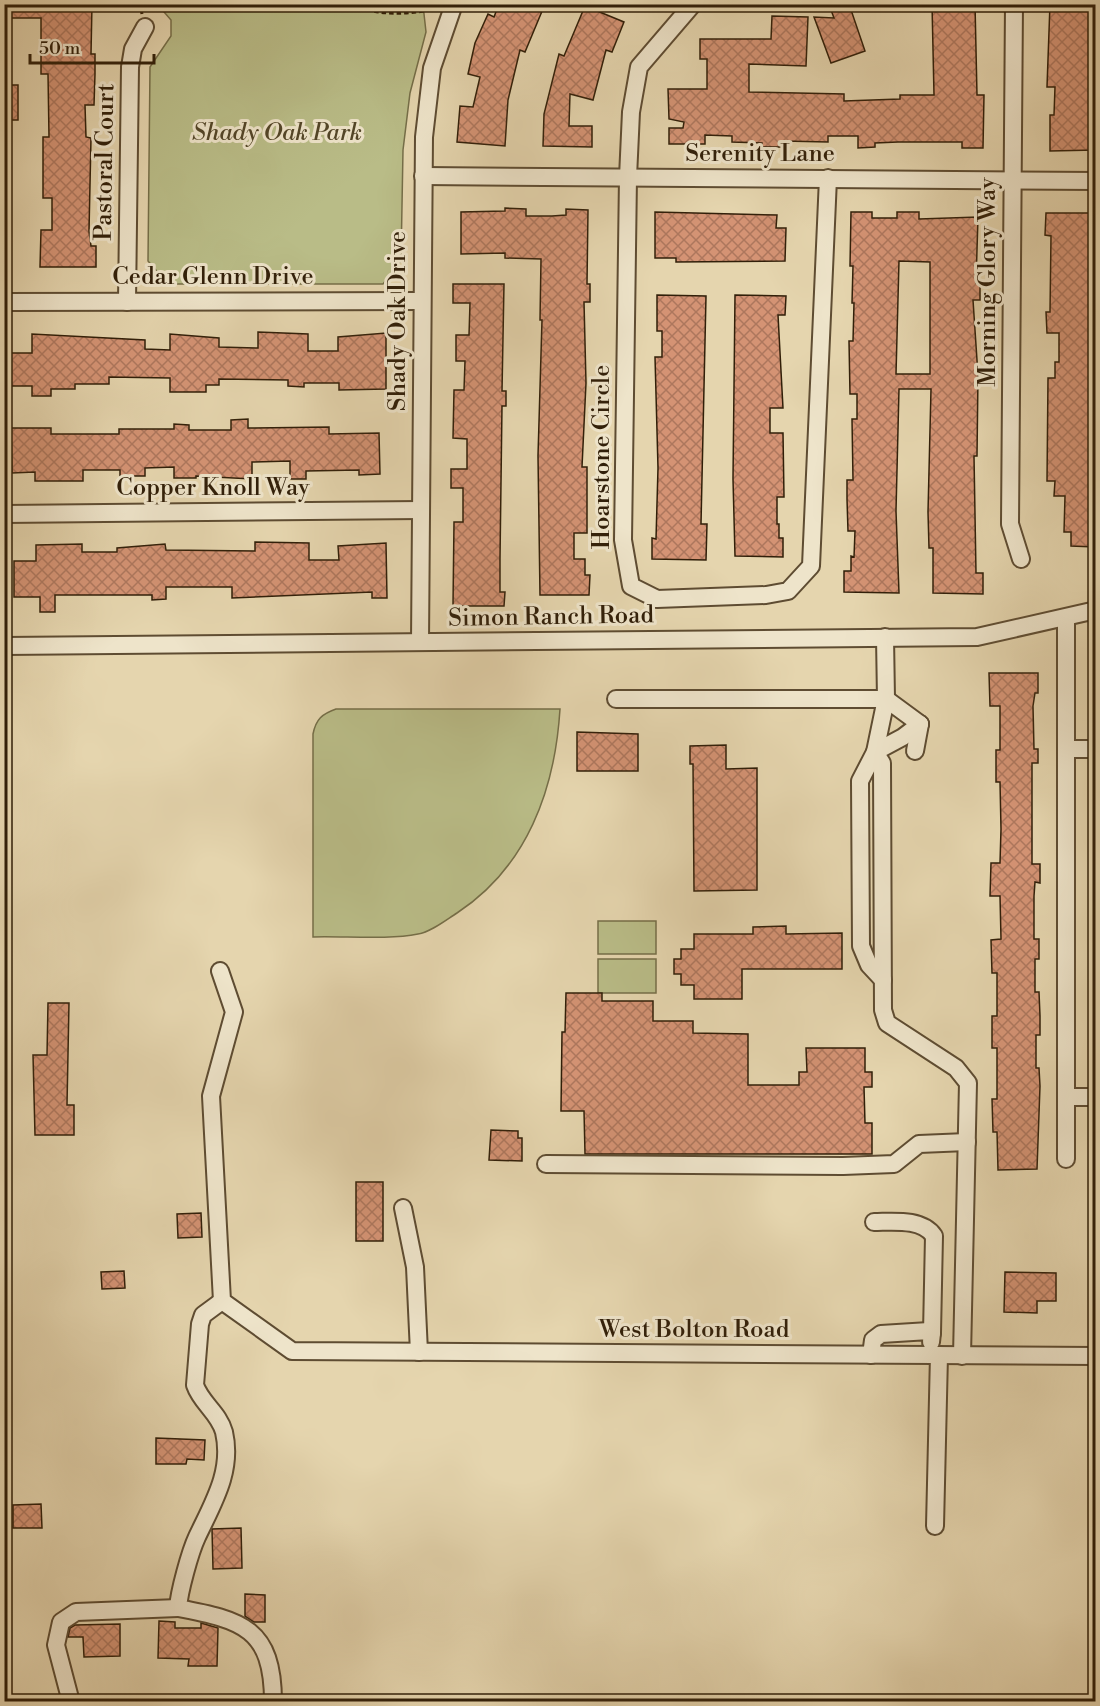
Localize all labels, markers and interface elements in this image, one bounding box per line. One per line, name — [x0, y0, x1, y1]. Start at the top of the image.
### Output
scale bar — [30, 27, 154, 65]
text: 50 m — [39, 37, 81, 60]
street label: Pastoral Court — [89, 83, 121, 241]
park label: Shady Oak Park — [192, 118, 362, 148]
street label: Serenity Lane — [685, 139, 835, 169]
street label: Morning Glory Way — [973, 177, 1003, 387]
street label: Shady Oak Drive — [383, 231, 413, 411]
street label: Cedar Glenn Drive — [112, 262, 314, 292]
street label: Hoarstone Circle — [587, 365, 617, 549]
street label: Copper Knoll Way — [116, 473, 310, 503]
street label: Simon Ranch Road — [448, 600, 655, 634]
street label: West Bolton Road — [598, 1315, 790, 1345]

